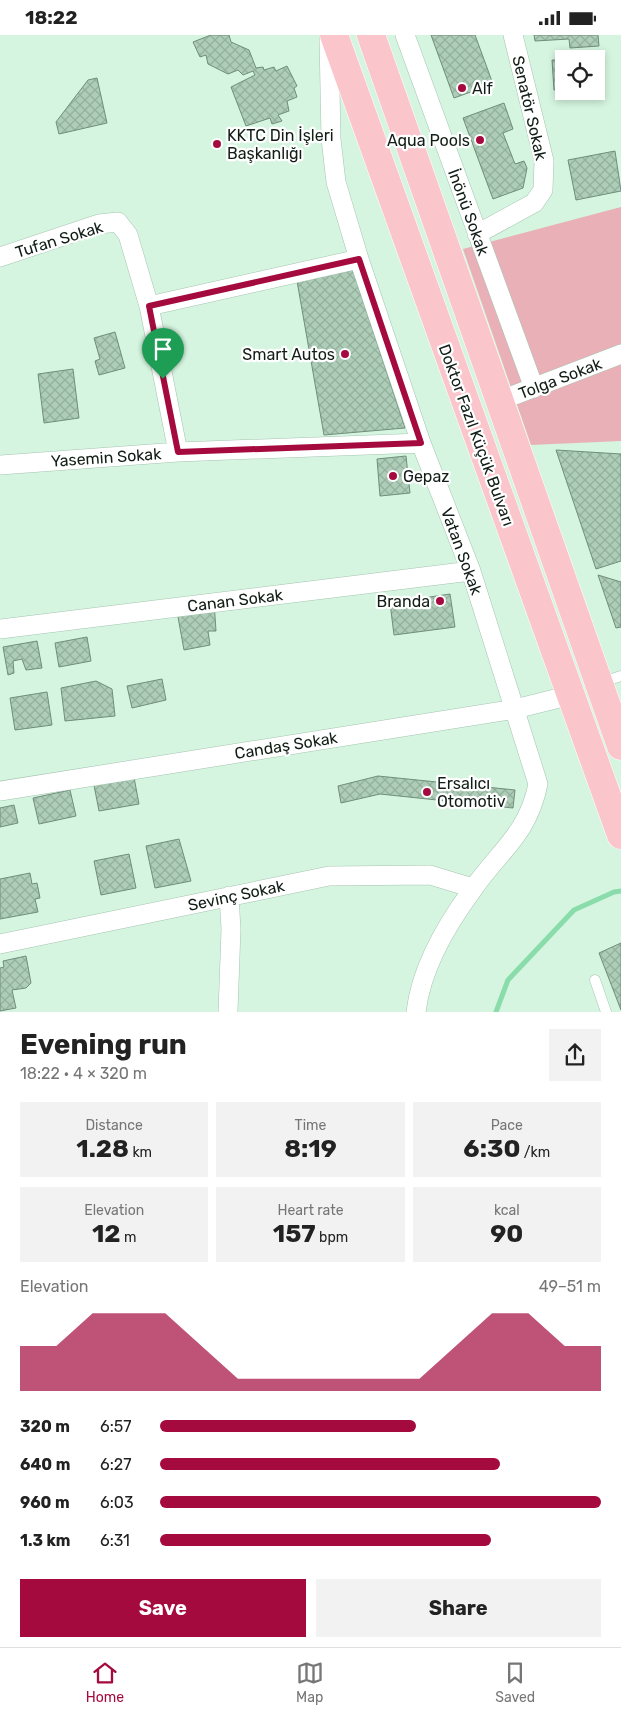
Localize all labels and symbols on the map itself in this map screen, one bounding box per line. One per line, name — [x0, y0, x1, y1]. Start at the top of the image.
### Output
street label: Senatör Sokak — [508, 54, 551, 163]
place label: Alf — [472, 79, 494, 98]
marker: Alf — [456, 82, 468, 94]
place label: KKTC Din İşleri Başkanlığı — [227, 126, 334, 163]
place label: Aqua Pools — [387, 131, 470, 150]
marker: Aqua Pools — [474, 134, 486, 146]
marker: KKTC Din İşleri Başkanlığı — [211, 138, 223, 150]
street label: İnönü Sokak — [444, 166, 493, 259]
street label: Tufan Sokak — [13, 217, 106, 262]
pin — [142, 328, 184, 379]
street label: Doktor Fazıl Küçük Bulvarı — [435, 342, 518, 529]
place label: Smart Autos — [242, 345, 335, 364]
marker: Smart Autos — [339, 348, 351, 360]
street label: Tolga Sokak — [516, 354, 605, 403]
street label: Yasemin Sokak — [50, 444, 163, 471]
place label: Gepaz — [403, 467, 449, 486]
marker: Gepaz — [387, 470, 399, 482]
street label: Vatan Sokak — [437, 505, 486, 598]
street label: Canan Sokak — [186, 585, 285, 616]
place label: Branda — [376, 592, 430, 611]
marker: Branda — [434, 595, 446, 607]
street label: Candaş Sokak — [233, 728, 340, 763]
place label: Ersalıcı Otomotiv — [437, 774, 506, 811]
marker: Ersalıcı Otomotiv — [421, 786, 433, 798]
street label: Sevinç Sokak — [186, 876, 287, 915]

